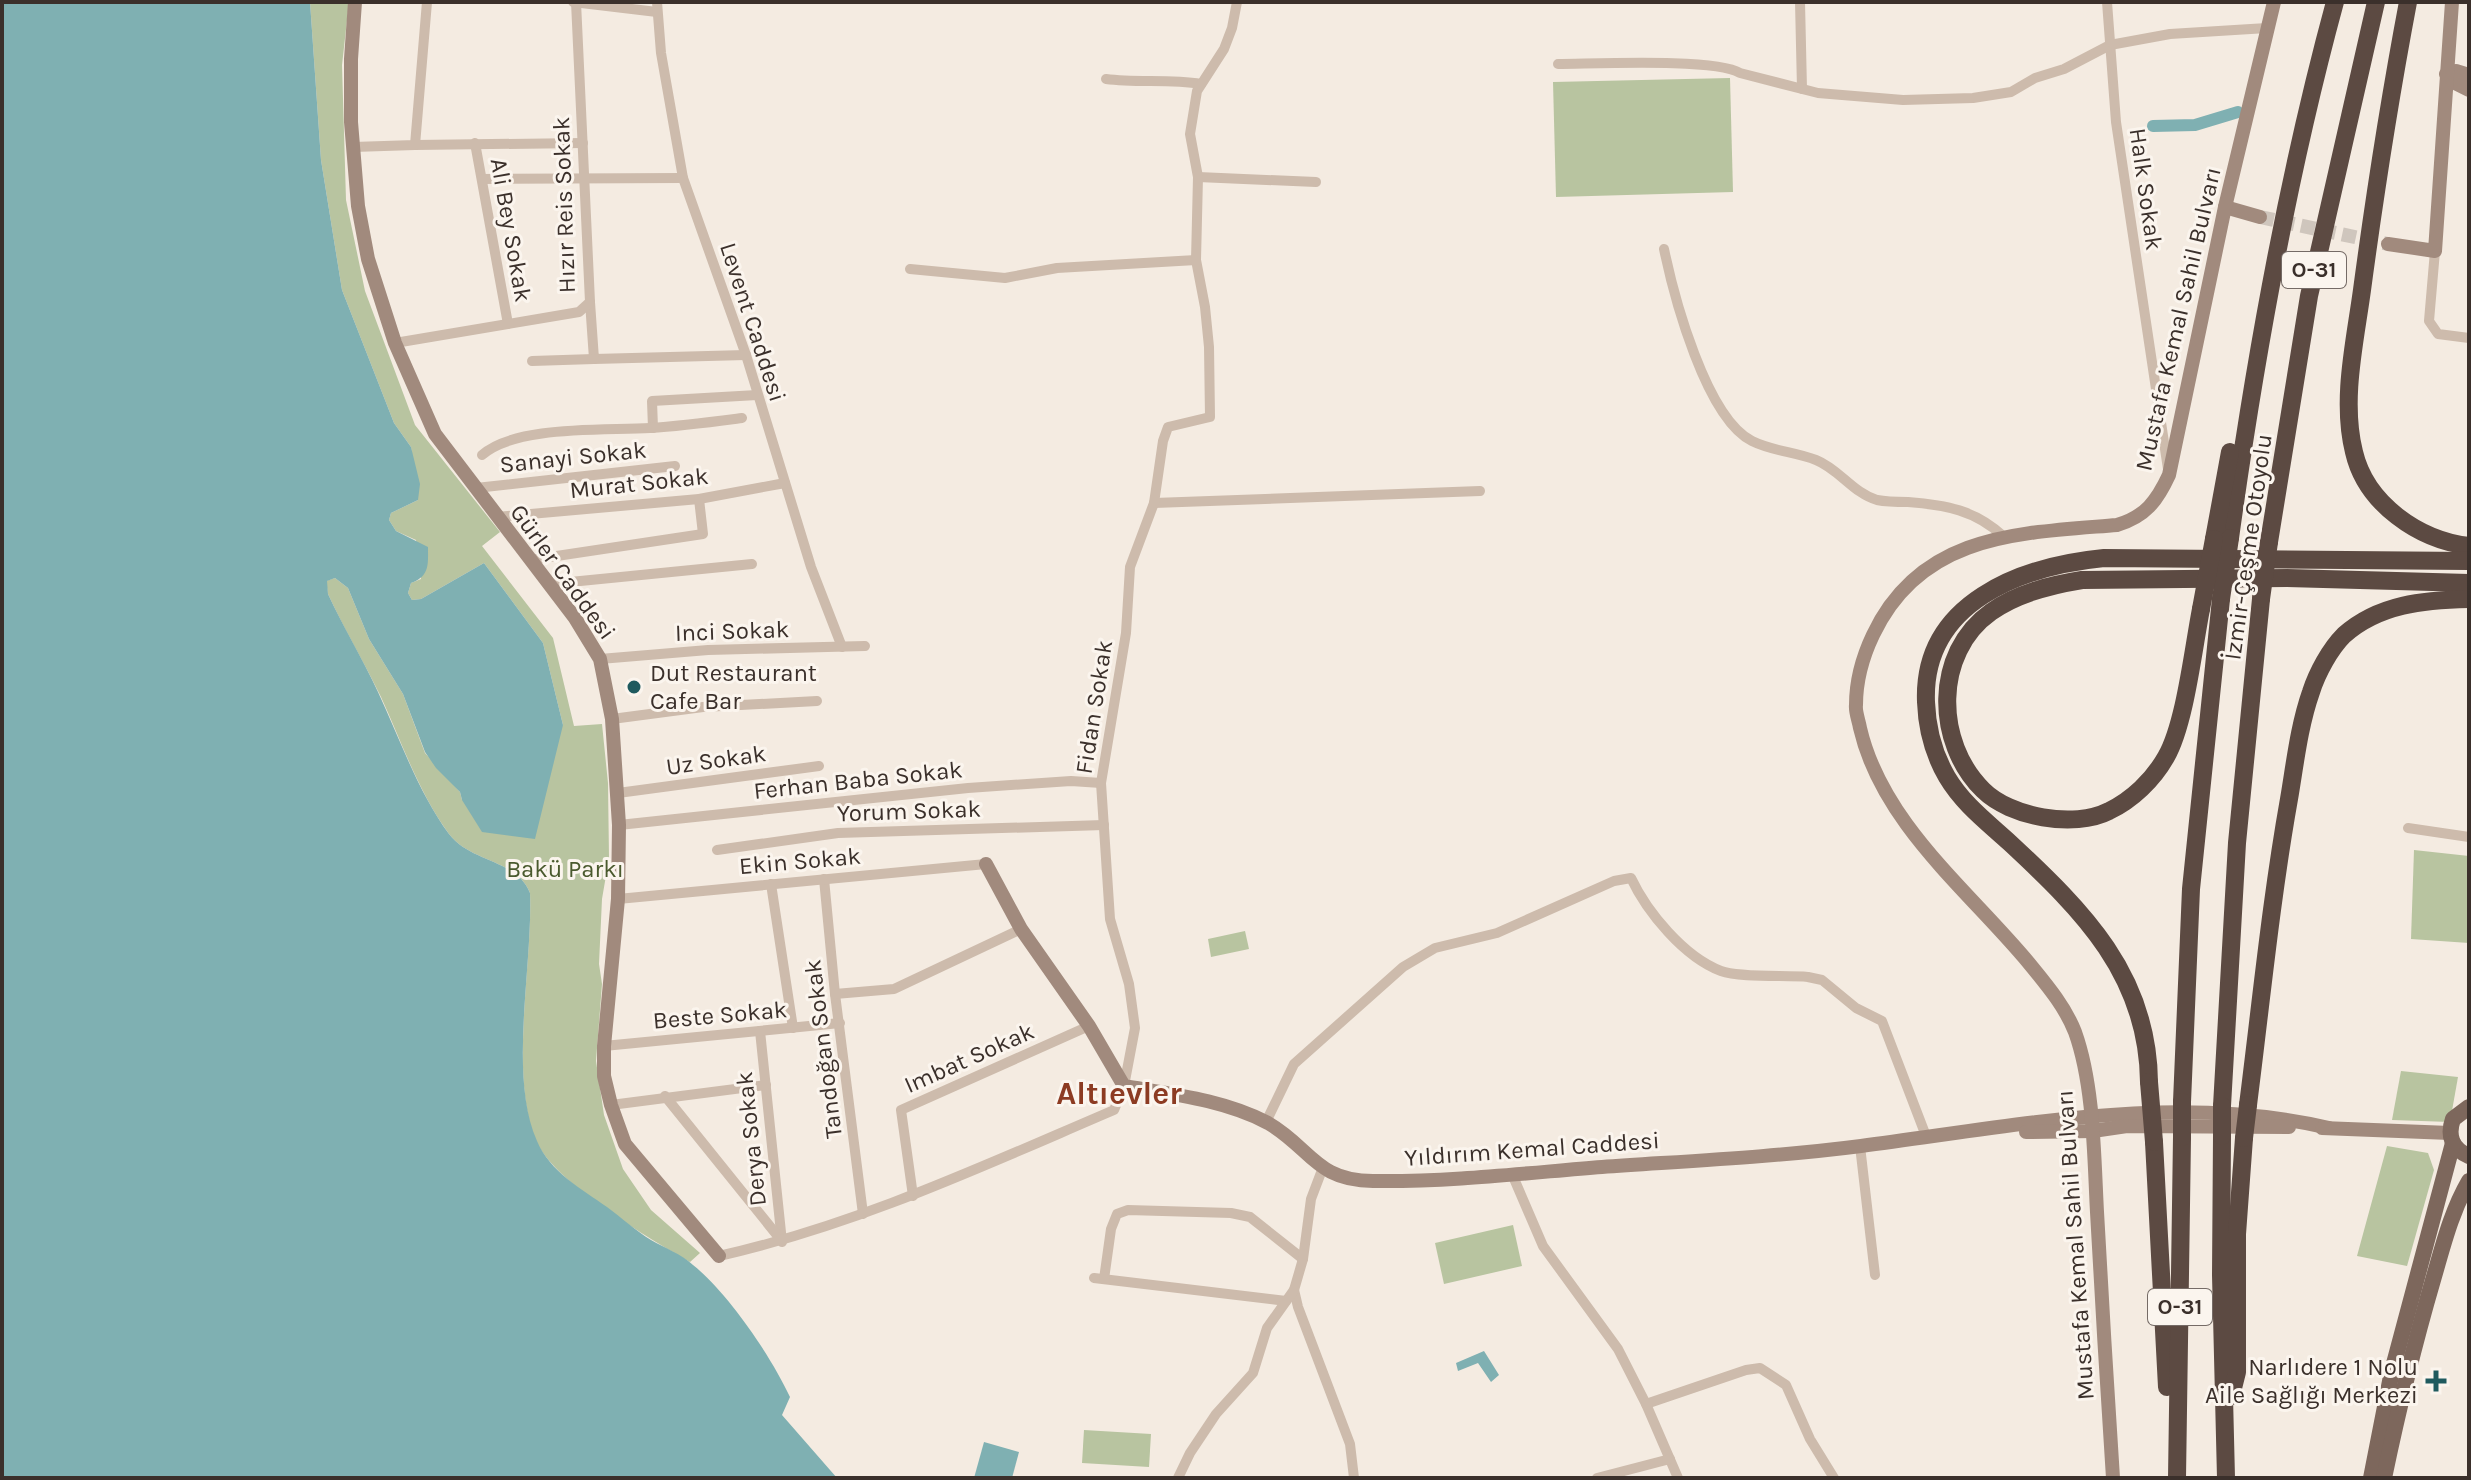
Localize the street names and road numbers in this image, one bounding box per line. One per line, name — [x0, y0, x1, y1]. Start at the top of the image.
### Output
street label: Hızır Reis Sokak — [547, 116, 581, 294]
street label: Halk Sokak — [2124, 126, 2168, 252]
street label: Ali Bey Sokak — [485, 156, 537, 304]
street label: Mustafa Kemal Sahil Bulvarı — [2129, 164, 2227, 474]
street label: Levent Caddesi — [714, 239, 792, 405]
road number: O-31 — [2282, 252, 2346, 288]
street label: İzmir-Çeşme Otoyolu — [2218, 432, 2278, 662]
street label: Sanayi Sokak — [498, 435, 648, 479]
street label: Murat Sokak — [568, 462, 710, 504]
street label: Gürler Caddesi — [504, 499, 622, 645]
street label: Inci Sokak — [674, 615, 790, 647]
street label: Fidan Sokak — [1070, 638, 1118, 776]
street label: Uz Sokak — [664, 739, 768, 781]
street label: Ferhan Baba Sokak — [752, 755, 964, 805]
street label: Yorum Sokak — [837, 794, 981, 828]
street label: Ekin Sokak — [738, 842, 862, 880]
street label: Tandoğan Sokak — [798, 958, 848, 1140]
street label: Beste Sokak — [652, 995, 788, 1035]
street label: Imbat Sokak — [900, 1017, 1038, 1099]
street label: Derya Sokak — [730, 1070, 772, 1208]
street label: Mustafa Kemal Sahil Bulvarı — [2050, 1089, 2100, 1401]
street label: Yıldırım Kemal Caddesi — [1403, 1126, 1661, 1172]
road number: O-31 — [2148, 1289, 2212, 1325]

